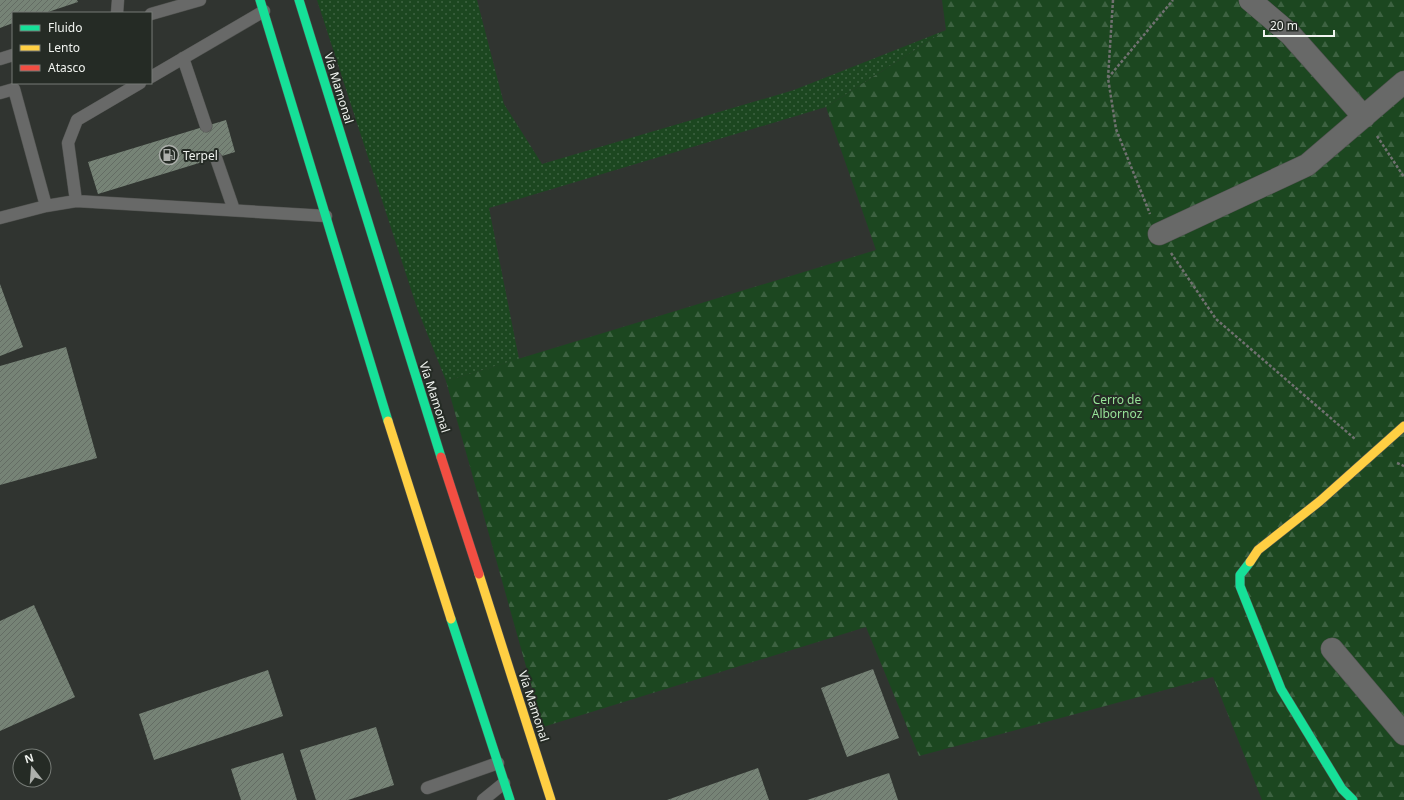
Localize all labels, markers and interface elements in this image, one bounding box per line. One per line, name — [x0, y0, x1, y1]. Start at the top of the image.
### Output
legend — [12, 12, 152, 84]
scale bar — [1264, 12, 1334, 38]
text: 20 m — [1270, 17, 1298, 34]
text: Fluido — [48, 19, 82, 36]
text: Lento — [48, 39, 80, 56]
street label: Vía Mamonal — [320, 50, 358, 126]
text: Atasco — [48, 59, 86, 76]
fuel station icon: Terpel — [158, 144, 180, 166]
place label: Terpel — [183, 147, 218, 164]
street label: Vía Mamonal — [416, 359, 454, 435]
park label: Cerro de Albornoz — [1092, 391, 1143, 422]
street label: Vía Mamonal — [515, 668, 553, 744]
north arrow — [12, 748, 52, 788]
text: N — [22, 749, 35, 766]

